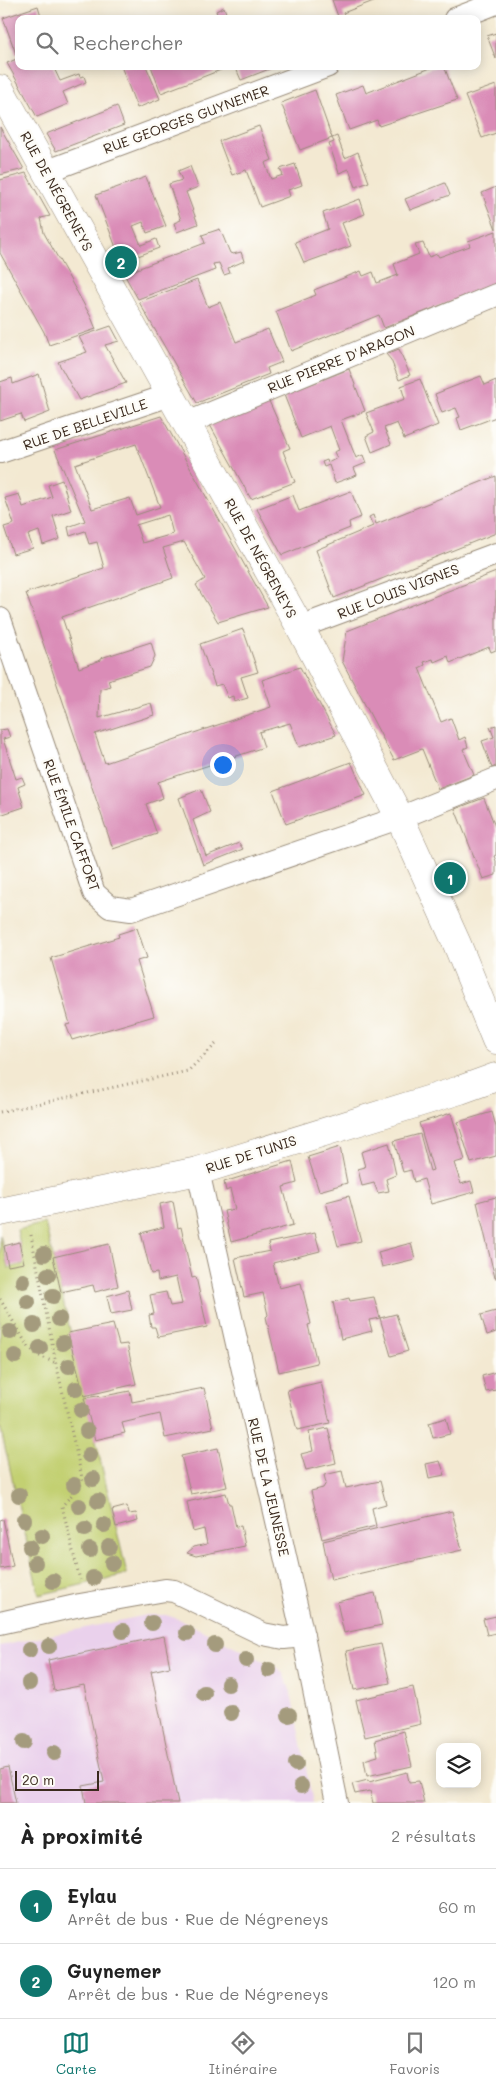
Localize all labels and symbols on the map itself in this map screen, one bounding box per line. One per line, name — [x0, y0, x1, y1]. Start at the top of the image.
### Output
street label: RUE GEORGES GUYNEMER — [100, 80, 272, 158]
street label: RUE DE NÉGRENEYS — [16, 128, 98, 254]
pin: 2 — [105, 243, 137, 281]
street label: RUE PIERRE D'ARAGON — [265, 321, 417, 397]
street label: RUE DE BELLEVILLE — [20, 394, 150, 454]
street label: RUE DE NÉGRENEYS — [220, 495, 302, 621]
street label: RUE LOUIS VIGNES — [334, 559, 462, 623]
your location — [210, 752, 236, 778]
street label: RUE ÉMILE CAFFORT — [39, 756, 105, 894]
pin: 1 — [434, 859, 466, 897]
street label: RUE DE TUNIS — [203, 1130, 299, 1178]
street label: RUE DE LA JEUNESSE — [244, 1416, 294, 1558]
scale bar — [15, 1768, 99, 1791]

